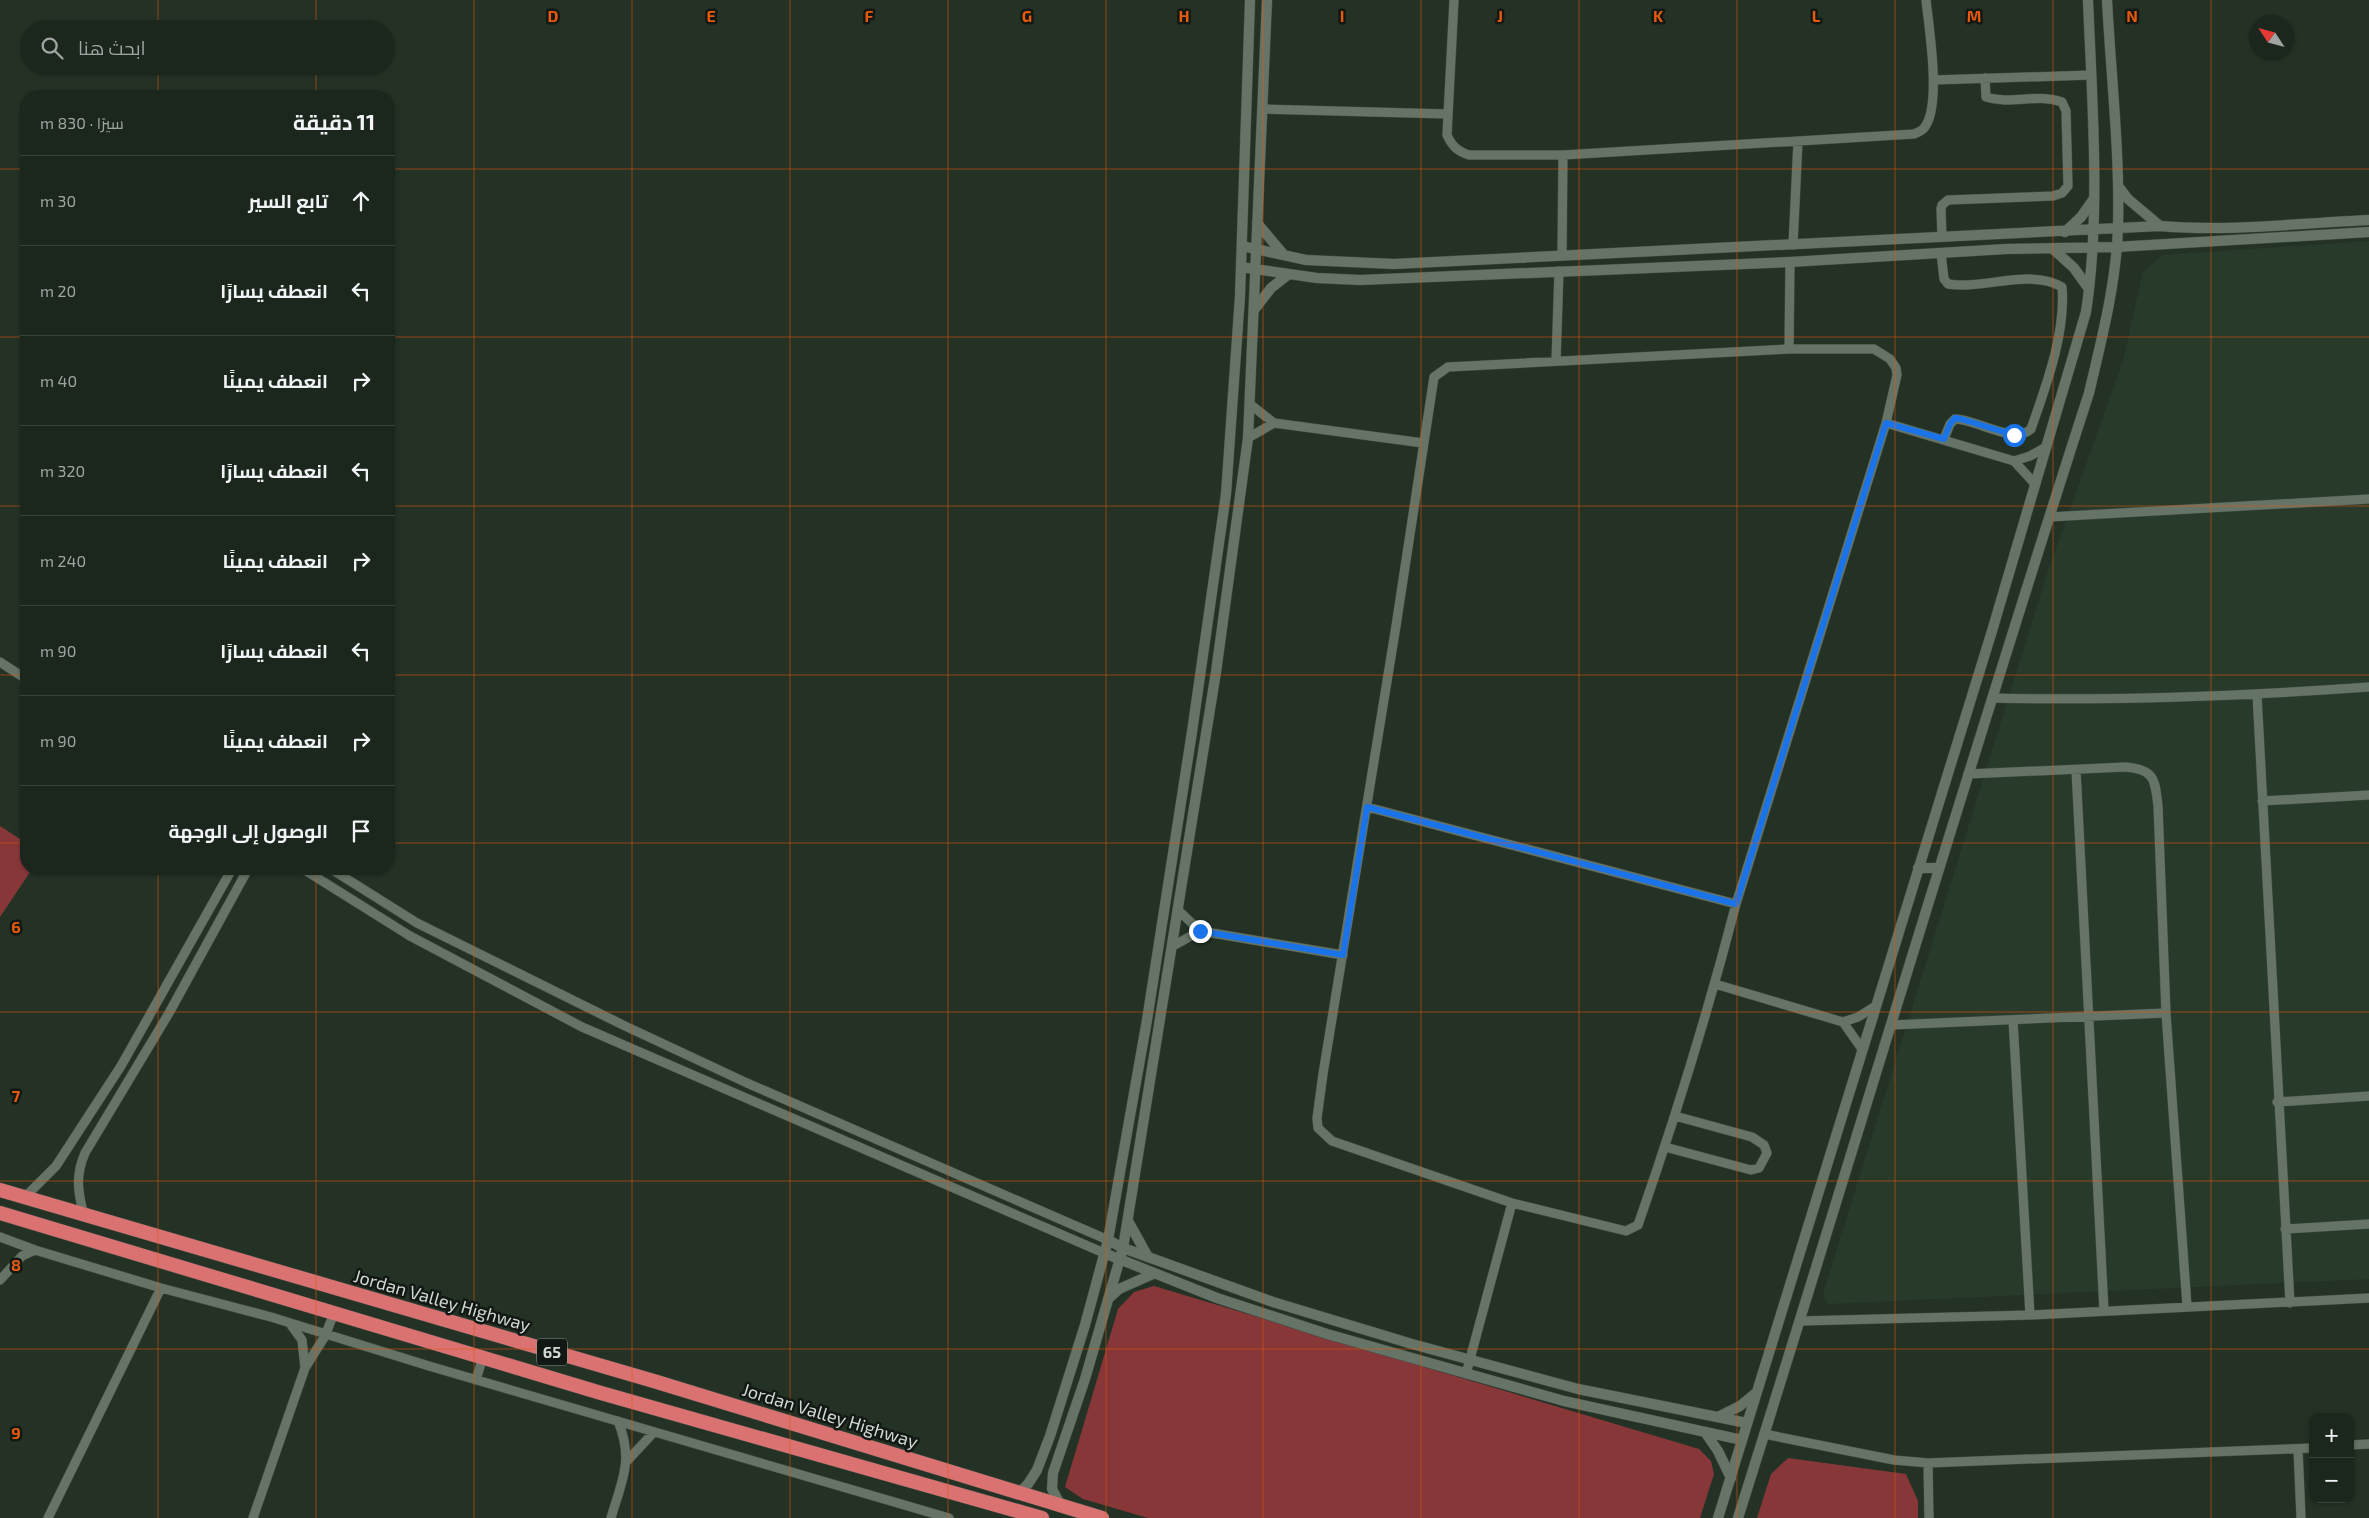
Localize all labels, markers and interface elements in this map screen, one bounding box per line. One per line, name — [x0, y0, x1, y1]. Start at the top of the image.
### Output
text: D — [548, 6, 559, 25]
text: E — [706, 6, 716, 25]
text: F — [865, 6, 874, 25]
text: G — [1022, 6, 1032, 25]
text: H — [1178, 6, 1190, 25]
text: I — [1340, 6, 1344, 25]
text: J — [1497, 6, 1503, 25]
text: K — [1653, 6, 1664, 25]
text: L — [1812, 6, 1821, 25]
text: M — [1967, 6, 1981, 25]
text: N — [2126, 6, 2138, 25]
north arrow — [2249, 15, 2294, 60]
search box — [20, 20, 395, 75]
icon: search — [38, 34, 66, 62]
text: ابحث هنا — [78, 36, 146, 59]
text: 11 دقيقة — [293, 109, 375, 134]
text: سيرًا · 830 m — [40, 113, 124, 132]
icon: ahead — [347, 187, 375, 215]
text: تابع السير — [248, 189, 328, 212]
text: 30 m — [40, 191, 76, 210]
icon: left — [347, 277, 375, 305]
text: انعطف يسارًا — [220, 279, 328, 302]
text: 20 m — [40, 281, 76, 300]
icon: right — [347, 367, 375, 395]
text: انعطف يمينًا — [223, 369, 328, 392]
text: 40 m — [40, 371, 77, 390]
route start — [2003, 424, 2026, 447]
icon: left — [347, 457, 375, 485]
text: انعطف يسارًا — [220, 459, 328, 482]
text: 320 m — [40, 461, 85, 480]
icon: right — [347, 547, 375, 575]
text: انعطف يمينًا — [223, 549, 328, 572]
text: 240 m — [40, 551, 86, 570]
icon: left — [347, 637, 375, 665]
text: انعطف يسارًا — [220, 639, 328, 662]
text: 90 m — [40, 641, 76, 660]
icon: right — [347, 727, 375, 755]
text: انعطف يمينًا — [223, 729, 328, 752]
text: 90 m — [40, 731, 76, 750]
icon: arrive — [347, 817, 375, 845]
text: الوصول إلى الوجهة — [168, 819, 328, 842]
text: 6 — [11, 917, 21, 936]
route end — [1189, 920, 1212, 943]
text: 7 — [12, 1086, 21, 1105]
text: 8 — [11, 1255, 21, 1274]
street label: Jordan Valley Highway — [351, 1264, 534, 1336]
road number: 65 — [537, 1338, 567, 1365]
street label: Jordan Valley Highway — [740, 1378, 921, 1452]
map controls — [2309, 1413, 2354, 1503]
button: + — [2309, 1413, 2354, 1458]
text: 9 — [11, 1423, 21, 1442]
button: − — [2309, 1458, 2354, 1503]

